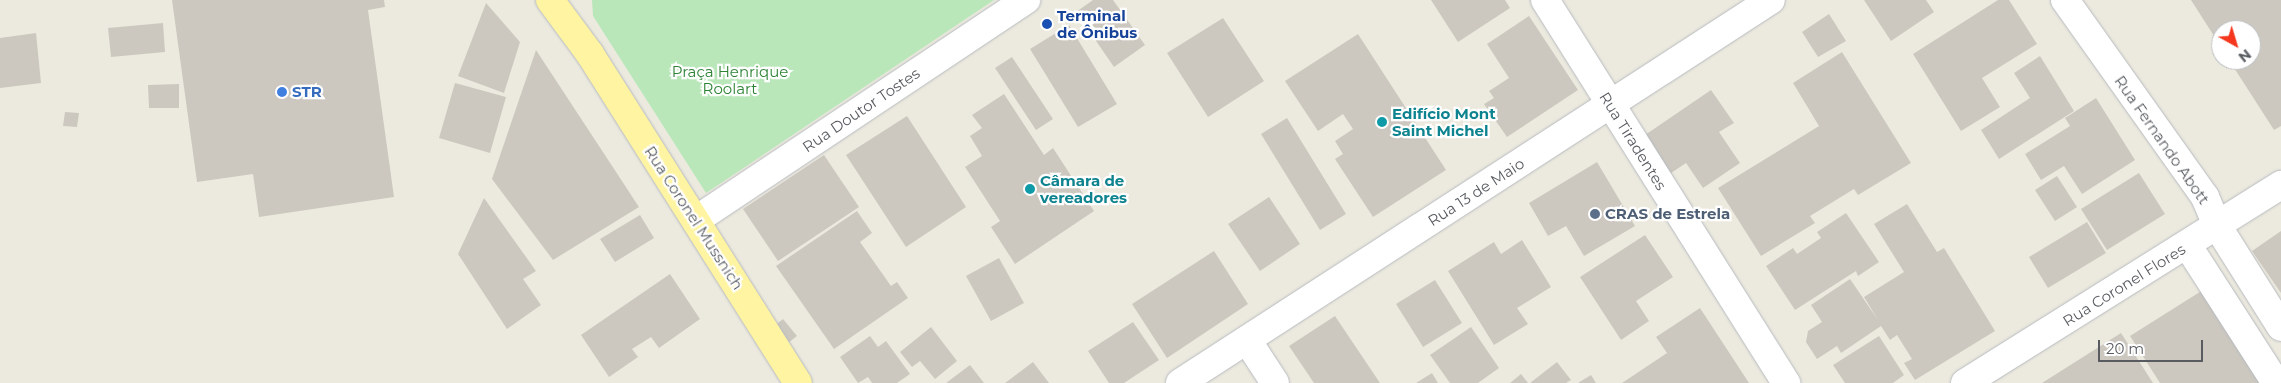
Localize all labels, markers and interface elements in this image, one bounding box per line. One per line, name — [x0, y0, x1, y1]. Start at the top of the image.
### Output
place label: Terminal de Ônibus — [1057, 6, 1137, 41]
marker: Terminal de Ônibus — [1041, 18, 1053, 30]
north arrow — [2211, 20, 2261, 70]
text: N — [2235, 45, 2255, 66]
park label: Praça Henrique Roolart — [672, 62, 788, 97]
street label: Rua Doutor Tostes — [799, 64, 923, 156]
street label: Rua Fernando Abott — [2111, 72, 2213, 208]
place label: STR — [292, 83, 322, 101]
marker: STR — [276, 86, 288, 98]
street label: Rua Tiradentes — [1596, 89, 1670, 193]
place label: Edifício Mont Saint Michel — [1392, 104, 1496, 139]
marker: Edifício Mont Saint Michel — [1376, 116, 1388, 128]
street label: Rua Coronel Mussnich — [641, 143, 747, 293]
street label: Rua 13 de Maio — [1424, 154, 1528, 230]
place label: Câmara de vereadores — [1040, 171, 1127, 206]
marker: Câmara de vereadores — [1024, 183, 1036, 195]
place label: CRAS de Estrela — [1605, 205, 1730, 223]
marker: CRAS de Estrela — [1589, 208, 1601, 220]
street label: Rua Coronel Flores — [2059, 240, 2189, 330]
scale bar — [2101, 330, 2206, 362]
text: 20 m — [2106, 339, 2144, 358]

